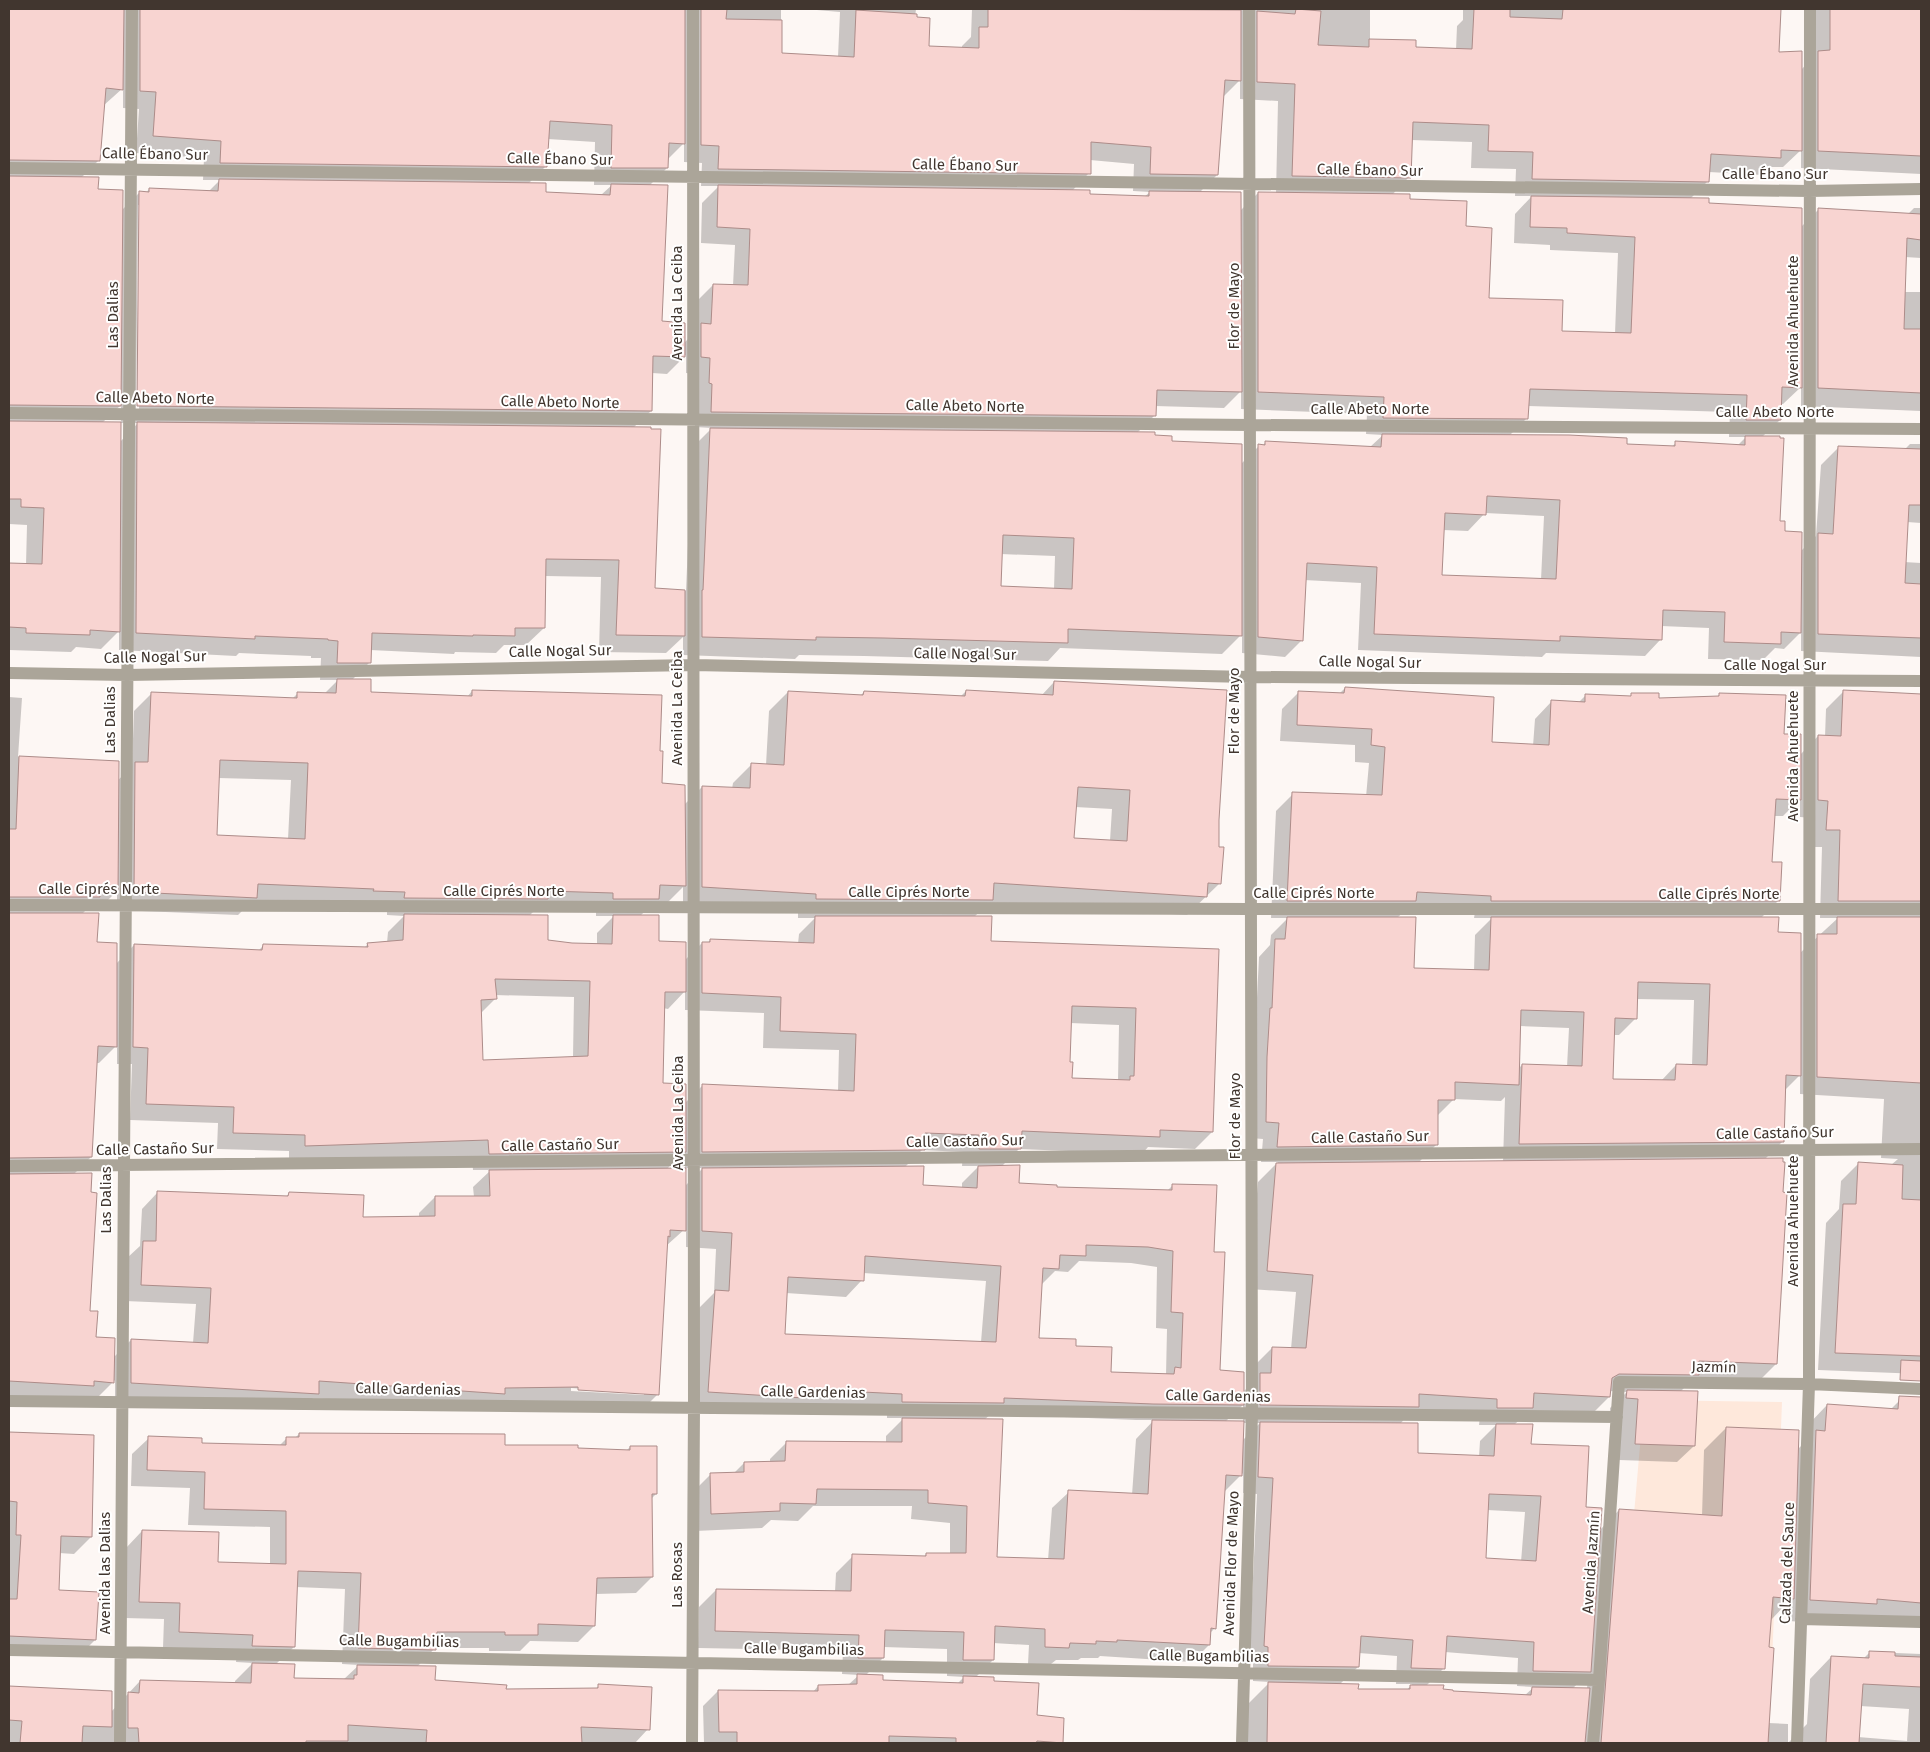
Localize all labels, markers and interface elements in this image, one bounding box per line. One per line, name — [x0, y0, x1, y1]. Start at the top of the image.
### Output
street label: Calle Ébano Sur — [102, 144, 209, 164]
street label: Calle Ébano Sur — [507, 149, 614, 169]
street label: Calle Ébano Sur — [912, 155, 1019, 175]
street label: Calle Ébano Sur — [1317, 160, 1424, 180]
street label: Calle Ébano Sur — [1722, 165, 1828, 183]
street label: Avenida La Ceiba — [668, 245, 686, 361]
street label: Avenida Ahuehuete — [1784, 255, 1802, 387]
street label: Flor de Mayo — [1225, 263, 1243, 349]
street label: Las Dalias — [104, 281, 122, 349]
street label: Calle Abeto Norte — [95, 388, 215, 408]
street label: Calle Abeto Norte — [500, 392, 620, 412]
street label: Calle Abeto Norte — [905, 396, 1025, 416]
street label: Calle Abeto Norte — [1311, 400, 1429, 418]
street label: Calle Abeto Norte — [1716, 403, 1834, 421]
street label: Calle Nogal Sur — [508, 641, 612, 661]
street label: Calle Nogal Sur — [913, 644, 1017, 664]
street label: Calle Nogal Sur — [103, 647, 207, 667]
street label: Avenida La Ceiba — [668, 650, 686, 766]
street label: Calle Nogal Sur — [1318, 652, 1422, 672]
street label: Calle Nogal Sur — [1724, 656, 1827, 674]
street label: Flor de Mayo — [1225, 668, 1243, 754]
street label: Las Dalias — [101, 686, 119, 754]
street label: Avenida Ahuehuete — [1784, 690, 1802, 822]
street label: Calle Ciprés Norte — [38, 880, 160, 898]
street label: Calle Ciprés Norte — [443, 882, 565, 900]
street label: Calle Ciprés Norte — [848, 883, 970, 901]
street label: Calle Ciprés Norte — [1253, 884, 1375, 902]
street label: Calle Ciprés Norte — [1658, 885, 1780, 903]
street label: Avenida La Ceiba — [669, 1055, 687, 1171]
street label: Flor de Mayo — [1226, 1073, 1244, 1159]
street label: Calle Castaño Sur — [1716, 1123, 1834, 1143]
street label: Calle Castaño Sur — [1311, 1127, 1429, 1147]
street label: Calle Castaño Sur — [906, 1131, 1024, 1151]
street label: Calle Castaño Sur — [501, 1135, 619, 1155]
street label: Calle Castaño Sur — [96, 1139, 214, 1159]
street label: Avenida Ahuehuete — [1784, 1155, 1802, 1287]
street label: Las Dalias — [97, 1166, 115, 1234]
street label: Jazmín — [1691, 1358, 1737, 1376]
street label: Calle Gardenias — [355, 1379, 461, 1399]
street label: Calle Gardenias — [760, 1382, 866, 1402]
street label: Calle Gardenias — [1165, 1386, 1271, 1406]
street label: Avenida Flor de Mayo — [1219, 1490, 1243, 1636]
street label: Calzada del Sauce — [1776, 1502, 1798, 1624]
street label: Avenida Jazmín — [1578, 1510, 1604, 1614]
street label: Avenida las Dalias — [96, 1512, 114, 1634]
street label: Las Rosas — [668, 1542, 686, 1608]
street label: Calle Bugambilias — [339, 1631, 459, 1651]
street label: Calle Bugambilias — [744, 1639, 864, 1659]
street label: Calle Bugambilias — [1149, 1646, 1269, 1666]

